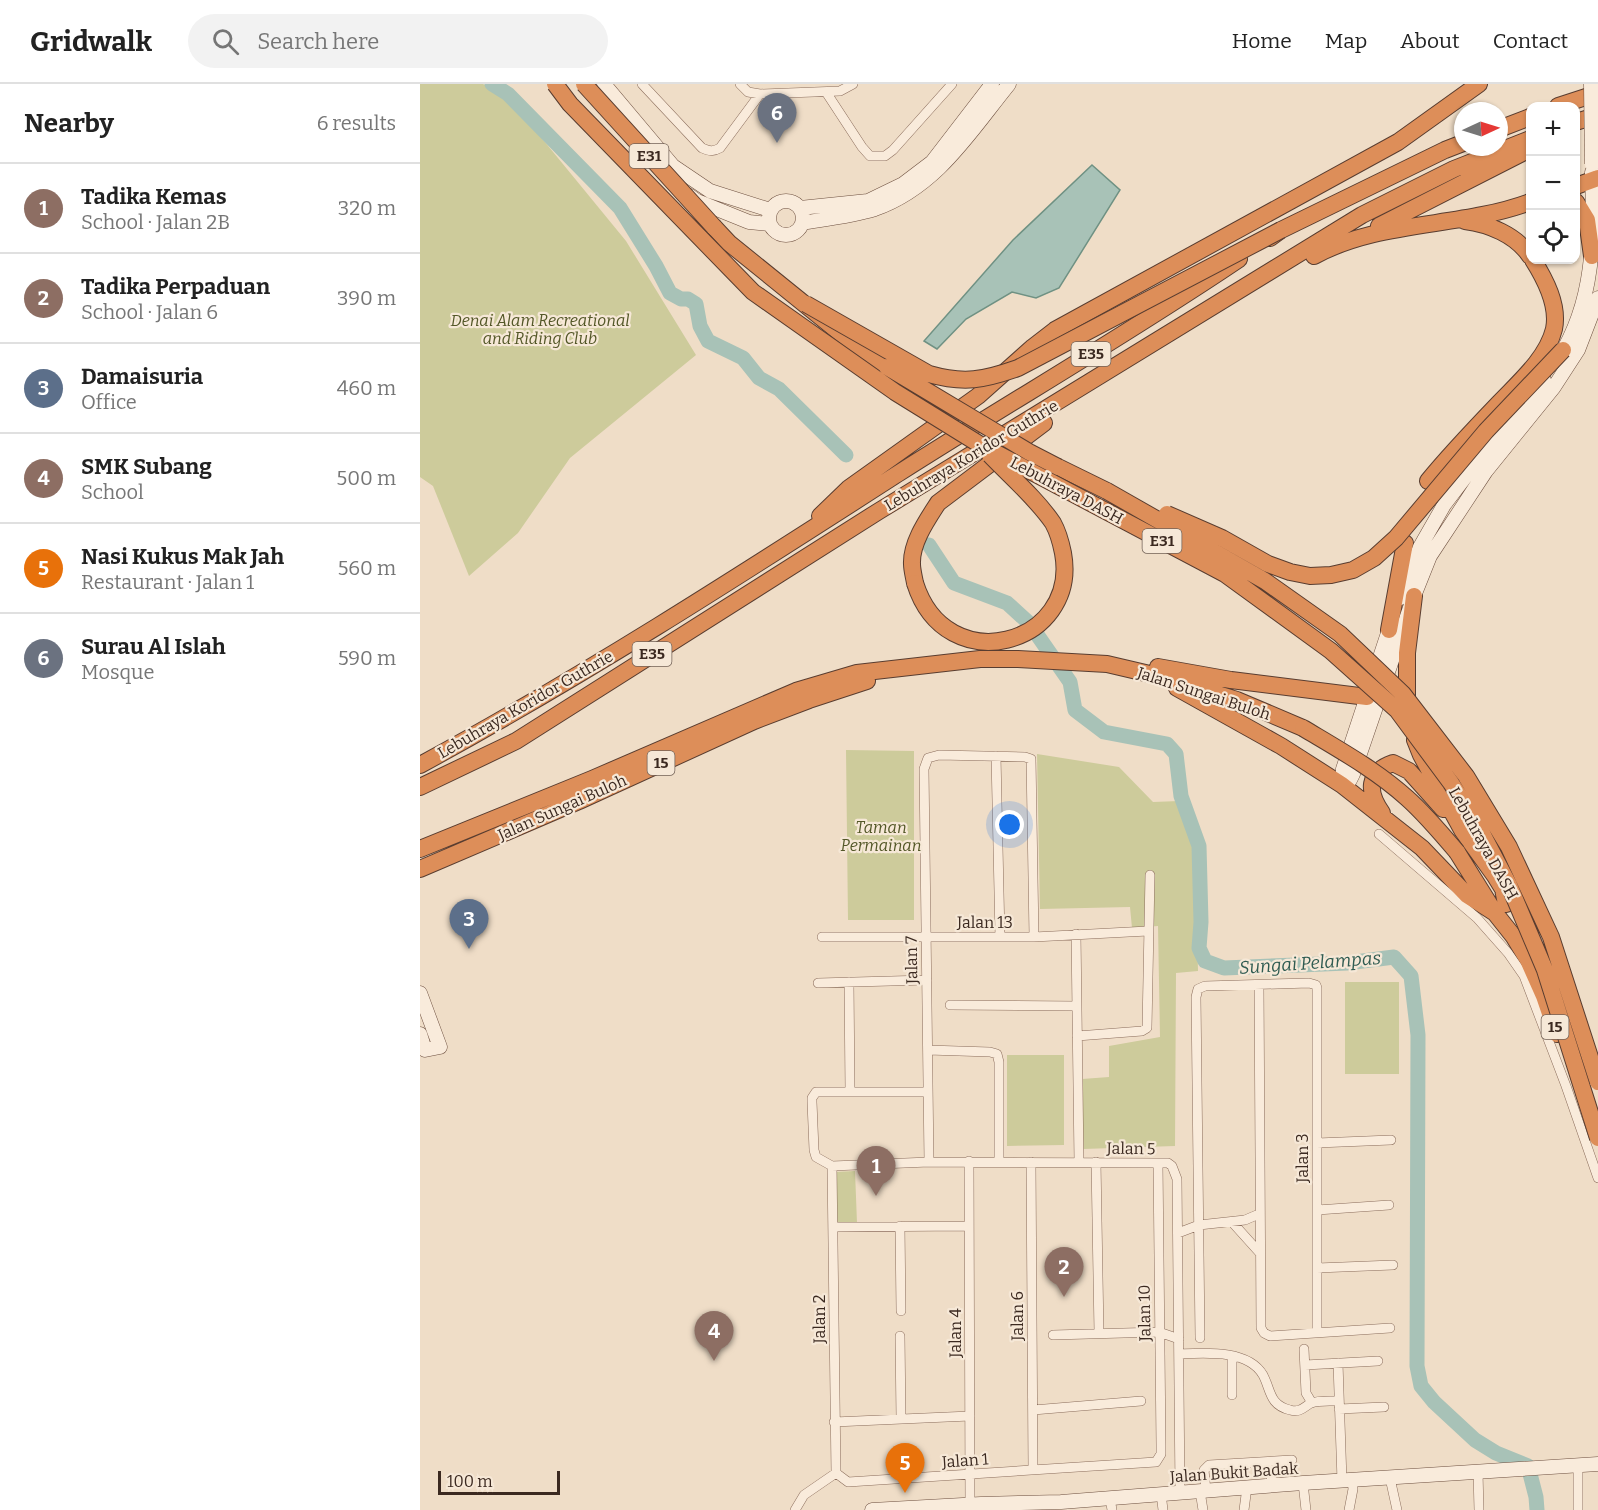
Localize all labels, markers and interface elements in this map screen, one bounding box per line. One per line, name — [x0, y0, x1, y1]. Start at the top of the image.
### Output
search box — [188, 14, 608, 68]
text: Gridwalk — [30, 25, 152, 58]
icon: search — [209, 25, 242, 58]
text: Search here — [257, 28, 379, 55]
text: Home — [1232, 28, 1292, 54]
text: Map — [1325, 28, 1367, 54]
text: About — [1400, 28, 1460, 54]
text: Contact — [1493, 28, 1568, 54]
pin: 6 — [758, 94, 796, 143]
north arrow — [1454, 102, 1508, 156]
map controls — [1526, 102, 1580, 264]
button: + — [1526, 102, 1580, 156]
text: Nearby — [24, 108, 114, 139]
text: 6 results — [317, 111, 396, 135]
road number: E31 — [630, 144, 668, 168]
button: − — [1526, 156, 1580, 210]
text: Tadika Kemas — [81, 183, 227, 210]
text: 1 — [39, 196, 48, 220]
text: 320 m — [338, 196, 396, 220]
text: School · Jalan 2B — [81, 210, 230, 234]
button: locate — [1526, 210, 1580, 264]
text: Tadika Perpaduan — [81, 273, 270, 300]
text: 2 — [38, 286, 49, 310]
text: 390 m — [337, 286, 396, 310]
text: School · Jalan 6 — [81, 300, 218, 324]
park label: Denai Alam Recreational and Riding Club — [450, 311, 630, 348]
road number: E35 — [1072, 342, 1110, 366]
text: Damaisuria — [81, 363, 203, 390]
text: 3 — [38, 376, 49, 400]
text: 460 m — [337, 376, 396, 400]
text: Office — [81, 390, 137, 414]
street label: Lebuhraya Koridor Guthrie — [881, 396, 1062, 515]
text: SMK Subang — [81, 453, 212, 480]
street label: Lebuhraya DASH — [1007, 453, 1127, 528]
text: 4 — [37, 466, 50, 490]
text: 500 m — [337, 466, 396, 490]
text: School — [81, 480, 144, 504]
road number: E31 — [1142, 529, 1182, 553]
text: Nasi Kukus Mak Jah — [81, 543, 284, 570]
text: 5 — [38, 556, 49, 580]
text: 560 m — [338, 556, 396, 580]
text: Restaurant · Jalan 1 — [81, 570, 254, 594]
text: Surau Al Islah — [81, 633, 226, 660]
road number: E35 — [632, 642, 672, 666]
text: 6 — [38, 646, 49, 670]
text: 590 m — [338, 646, 396, 670]
street label: Lebuhraya Koridor Guthrie — [434, 646, 616, 763]
text: Mosque — [81, 660, 154, 684]
street label: Jalan Sungai Buloh — [1134, 663, 1273, 724]
road number: 15 — [648, 751, 674, 775]
street label: Jalan Sungai Buloh — [494, 771, 629, 845]
street label: Lebuhraya DASH — [1445, 784, 1522, 903]
your location — [995, 810, 1024, 839]
park label: Taman Permainan — [841, 818, 921, 855]
pin: 3 — [449, 900, 488, 949]
street label: Jalan 13 — [956, 913, 1013, 932]
street label: Jalan 7 — [902, 936, 921, 985]
water label: Sungai Pelampas — [1238, 947, 1382, 979]
road number: 15 — [1542, 1015, 1568, 1039]
street label: Jalan 3 — [1293, 1133, 1312, 1184]
street label: Jalan 5 — [1105, 1139, 1156, 1158]
pin: 1 — [856, 1146, 896, 1196]
pin: 2 — [1044, 1248, 1084, 1297]
street label: Jalan 10 — [1135, 1284, 1155, 1343]
street label: Jalan 6 — [1008, 1291, 1027, 1342]
street label: Jalan 2 — [810, 1295, 829, 1344]
street label: Jalan 4 — [946, 1308, 965, 1359]
pin: 4 — [694, 1312, 734, 1361]
pin: 5 — [886, 1444, 924, 1493]
street label: Jalan 1 — [940, 1449, 989, 1472]
street label: Jalan Bukit Badak — [1168, 1459, 1299, 1487]
scale bar — [438, 1468, 560, 1496]
text: 100 m — [447, 1472, 492, 1491]

